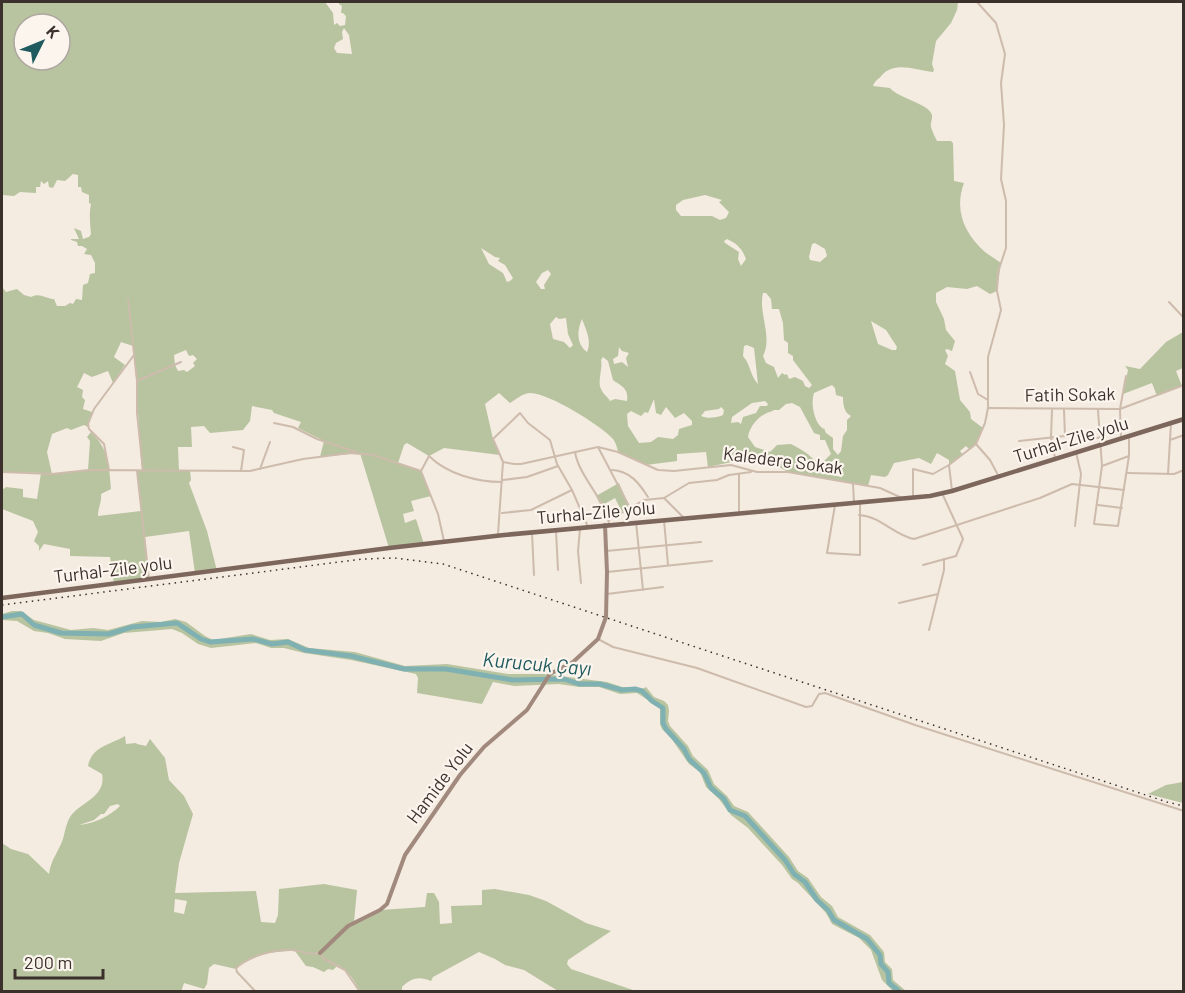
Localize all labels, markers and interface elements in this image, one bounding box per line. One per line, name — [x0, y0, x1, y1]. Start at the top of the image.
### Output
north arrow — [12, 12, 72, 72]
text: K — [43, 21, 64, 42]
street label: Fatih Sokak — [1024, 382, 1115, 406]
street label: Turhal-Zile yolu — [1010, 411, 1131, 467]
street label: Kaledere Sokak — [722, 442, 844, 478]
street label: Turhal-Zile yolu — [536, 496, 656, 528]
street label: Turhal-Zile yolu — [52, 551, 173, 587]
water label: Kurucuk Çayı — [482, 646, 592, 680]
street label: Hamide Yolu — [401, 737, 477, 827]
scale bar — [15, 942, 104, 980]
text: 200 m — [24, 951, 72, 973]

